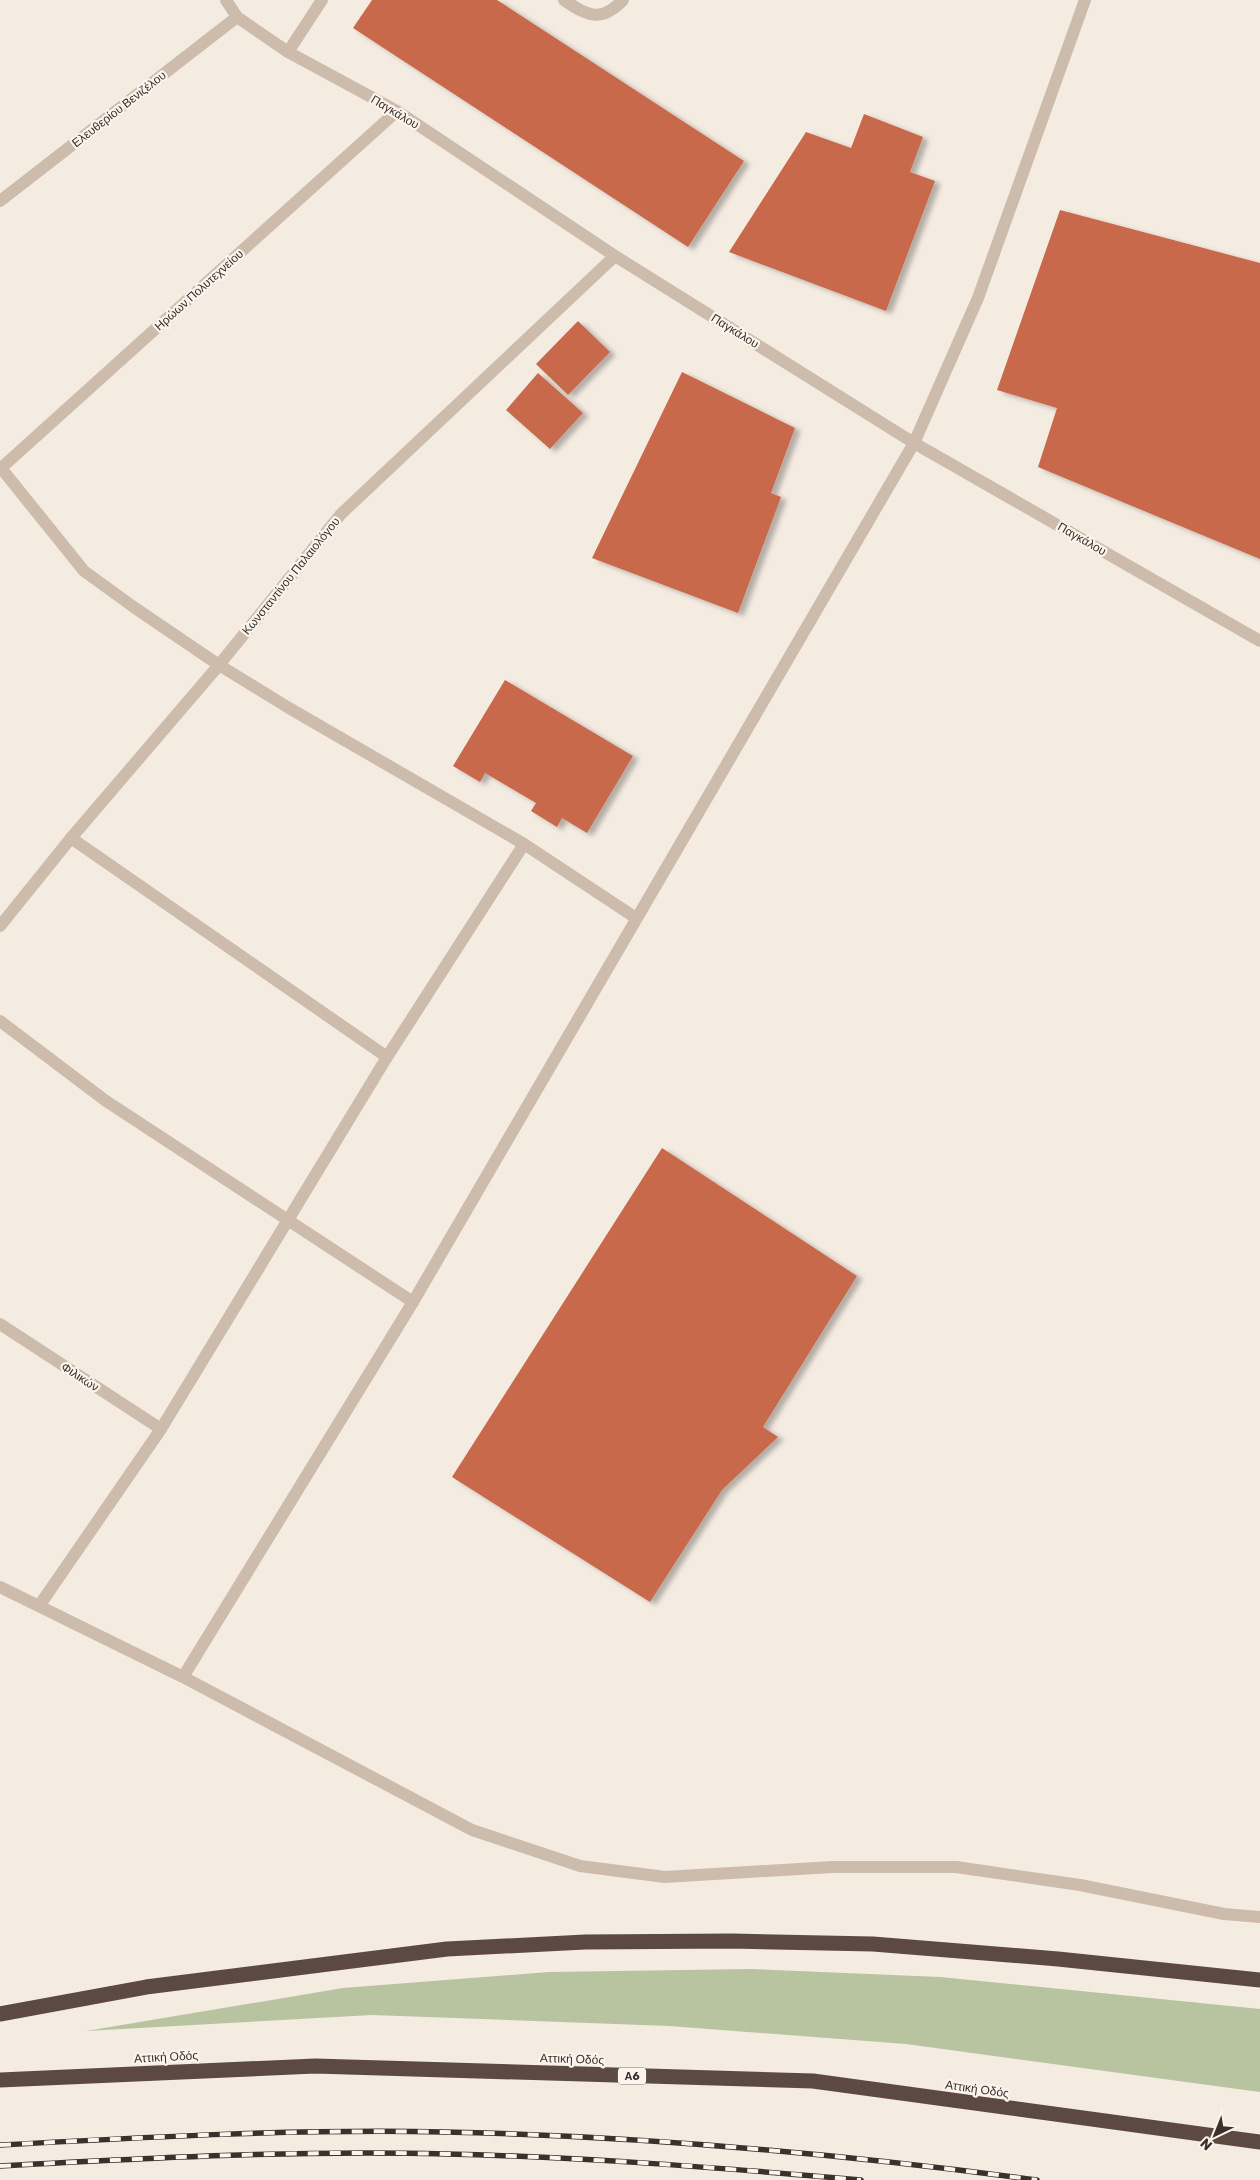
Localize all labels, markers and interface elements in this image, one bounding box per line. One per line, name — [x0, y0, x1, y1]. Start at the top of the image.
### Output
street label: Ελευθερίου Βενιζέλου — [69, 68, 169, 150]
street label: Παγκάλου — [368, 92, 422, 132]
street label: Ηρώων Πολυτεχνείου — [152, 247, 246, 333]
street label: Παγκάλου — [709, 311, 761, 351]
street label: Κωνσταντίνου Παλαιολόγου — [239, 514, 343, 638]
street label: Παγκάλου — [1055, 520, 1109, 558]
street label: Φιλικών — [59, 1360, 101, 1394]
street label: Αττική Οδός — [134, 2048, 199, 2066]
street label: Αττική Οδός — [540, 2051, 605, 2067]
road number: Α6 — [618, 2068, 646, 2084]
street label: Αττική Οδός — [944, 2078, 1010, 2100]
north arrow — [1190, 2110, 1240, 2160]
text: N — [1197, 2134, 1216, 2154]

